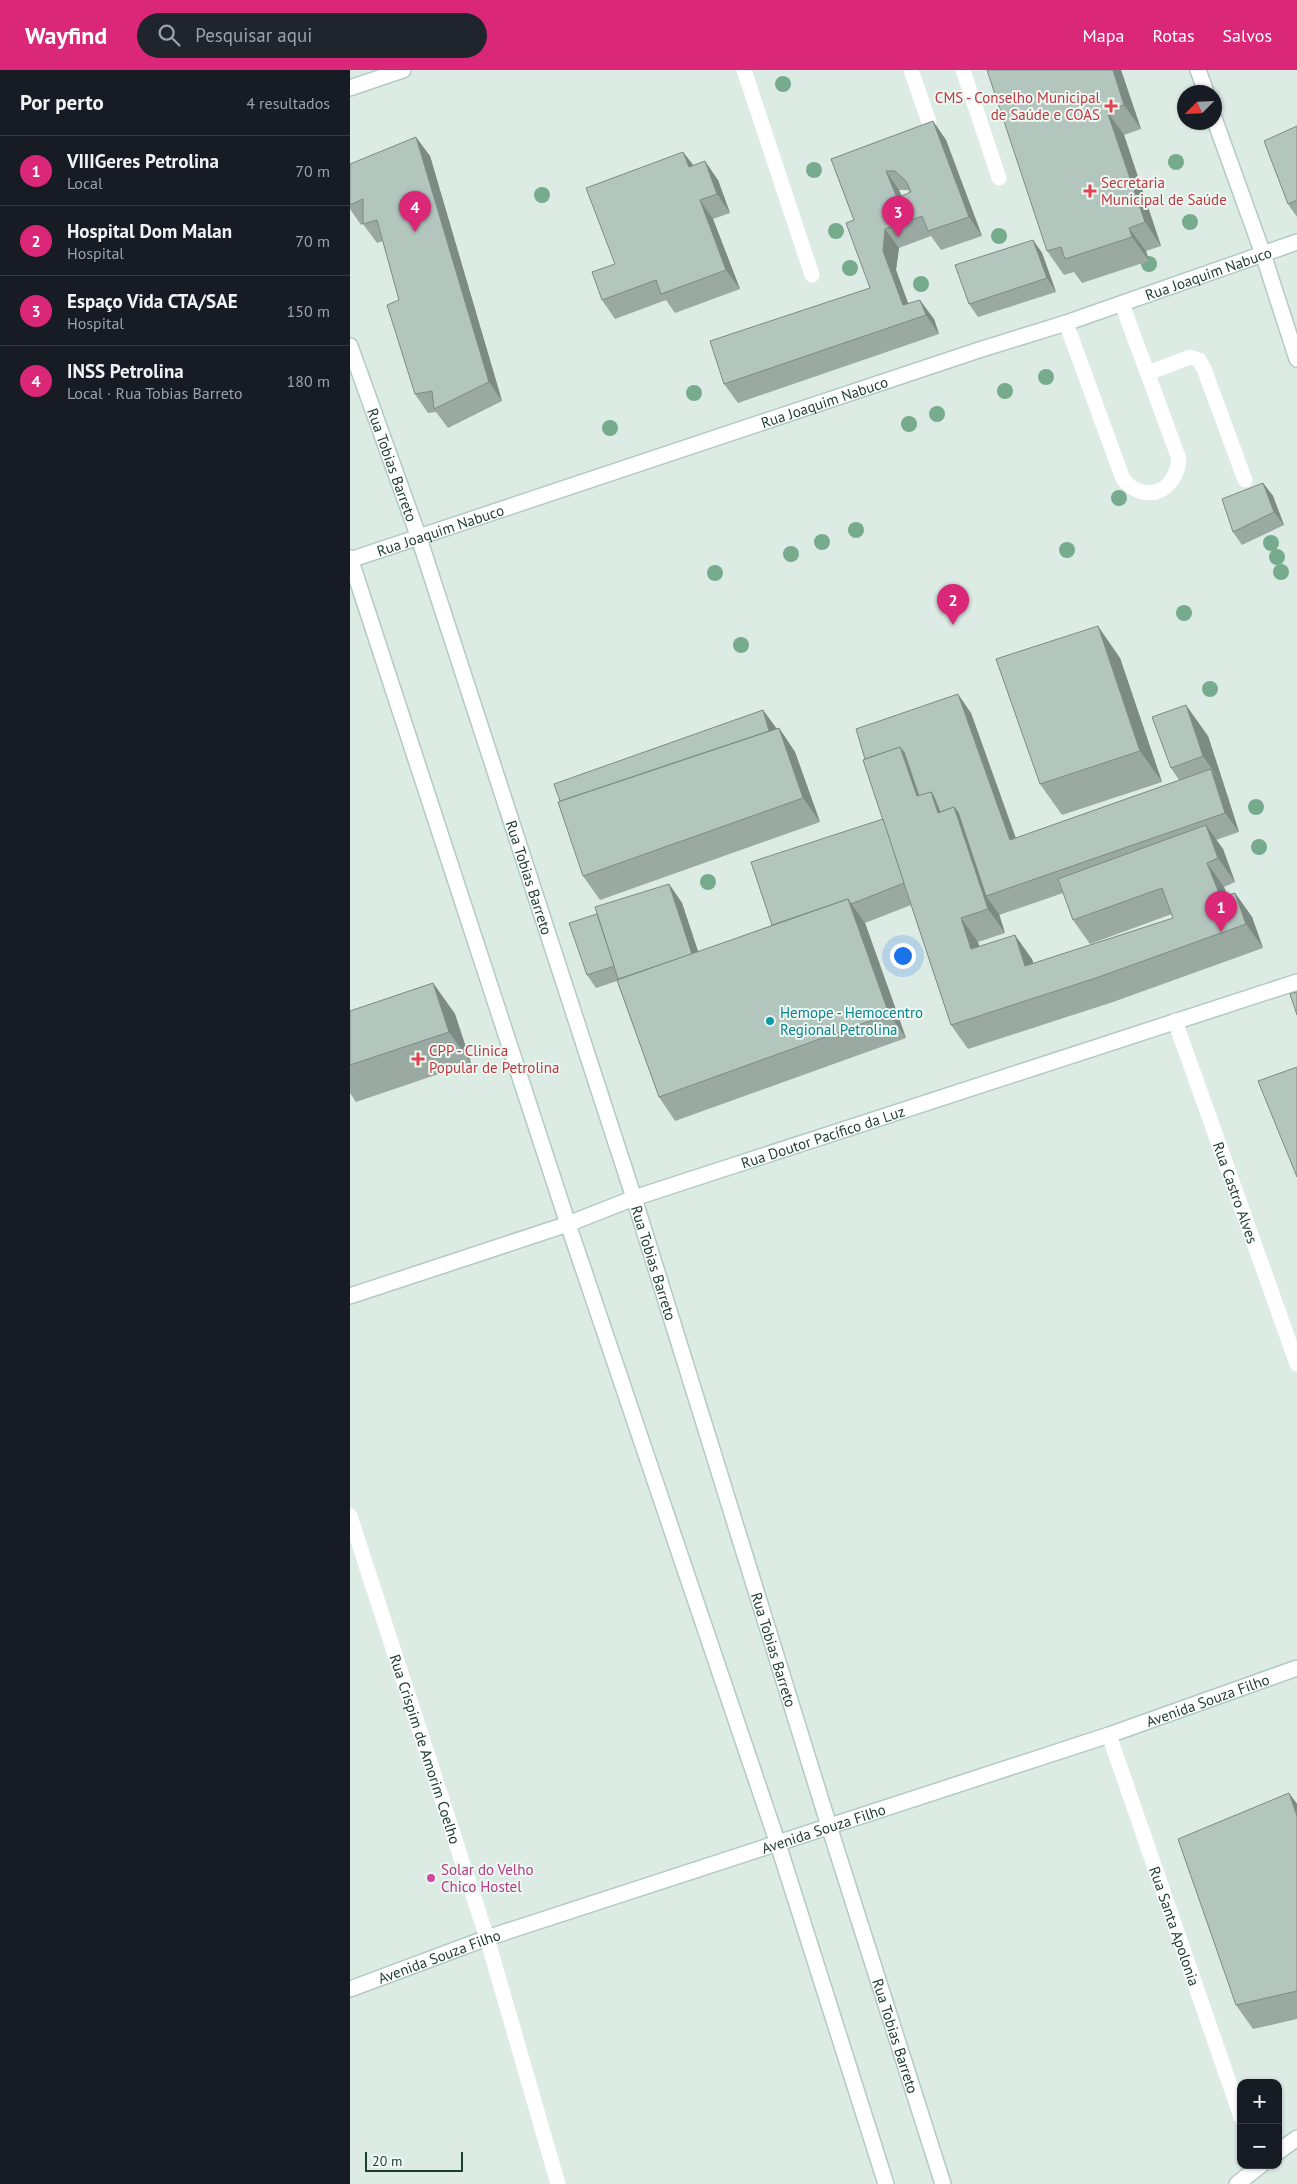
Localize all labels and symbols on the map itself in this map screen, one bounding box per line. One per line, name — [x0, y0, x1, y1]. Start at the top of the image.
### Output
north arrow — [1177, 85, 1222, 130]
place label: CMS - Conselho Municipal de Saúde e COAS — [935, 88, 1101, 124]
marker: CMS - Conselho Municipal de Saúde e COAS — [1104, 99, 1118, 113]
place label: Secretaria Municipal de Saúde — [1101, 173, 1227, 209]
marker: Secretaria Municipal de Saúde — [1083, 184, 1097, 198]
pin: 4 — [399, 191, 431, 232]
pin: 3 — [882, 196, 914, 237]
street label: Rua Joaquim Nabuco — [1142, 242, 1274, 304]
street label: Rua Joaquim Nabuco — [758, 372, 890, 432]
street label: Rua Tobias Barreto — [363, 405, 422, 524]
street label: Rua Joaquim Nabuco — [374, 500, 506, 560]
pin: 2 — [937, 584, 969, 625]
street label: Rua Tobias Barreto — [502, 818, 557, 937]
pin: 1 — [1205, 891, 1237, 932]
your location — [890, 943, 916, 969]
place label: Hemope - Hemocentro Regional Petrolina — [780, 1003, 923, 1039]
marker: Hemope - Hemocentro Regional Petrolina — [764, 1015, 776, 1027]
place label: CPP - Clinica Popular de Petrolina — [429, 1041, 559, 1077]
marker: CPP - Clinica Popular de Petrolina — [411, 1052, 425, 1066]
street label: Rua Doutor Pacífico da Luz — [739, 1101, 907, 1172]
street label: Rua Castro Alves — [1209, 1139, 1263, 1246]
street label: Rua Tobias Barreto — [627, 1203, 681, 1323]
street label: Rua Tobias Barreto — [747, 1590, 801, 1709]
street label: Rua Crispim de Amorim Coelho — [386, 1652, 465, 1846]
street label: Avenida Souza Filho — [1143, 1669, 1272, 1731]
street label: Avenida Souza Filho — [759, 1799, 888, 1857]
place label: Solar do Velho Chico Hostel — [441, 1860, 534, 1896]
street label: Rua Santa Apolonia — [1146, 1864, 1204, 1988]
marker: Solar do Velho Chico Hostel — [425, 1872, 437, 1884]
street label: Avenida Souza Filho — [375, 1925, 503, 1987]
street label: Rua Tobias Barreto — [869, 1976, 923, 2096]
scale bar — [365, 2149, 462, 2172]

